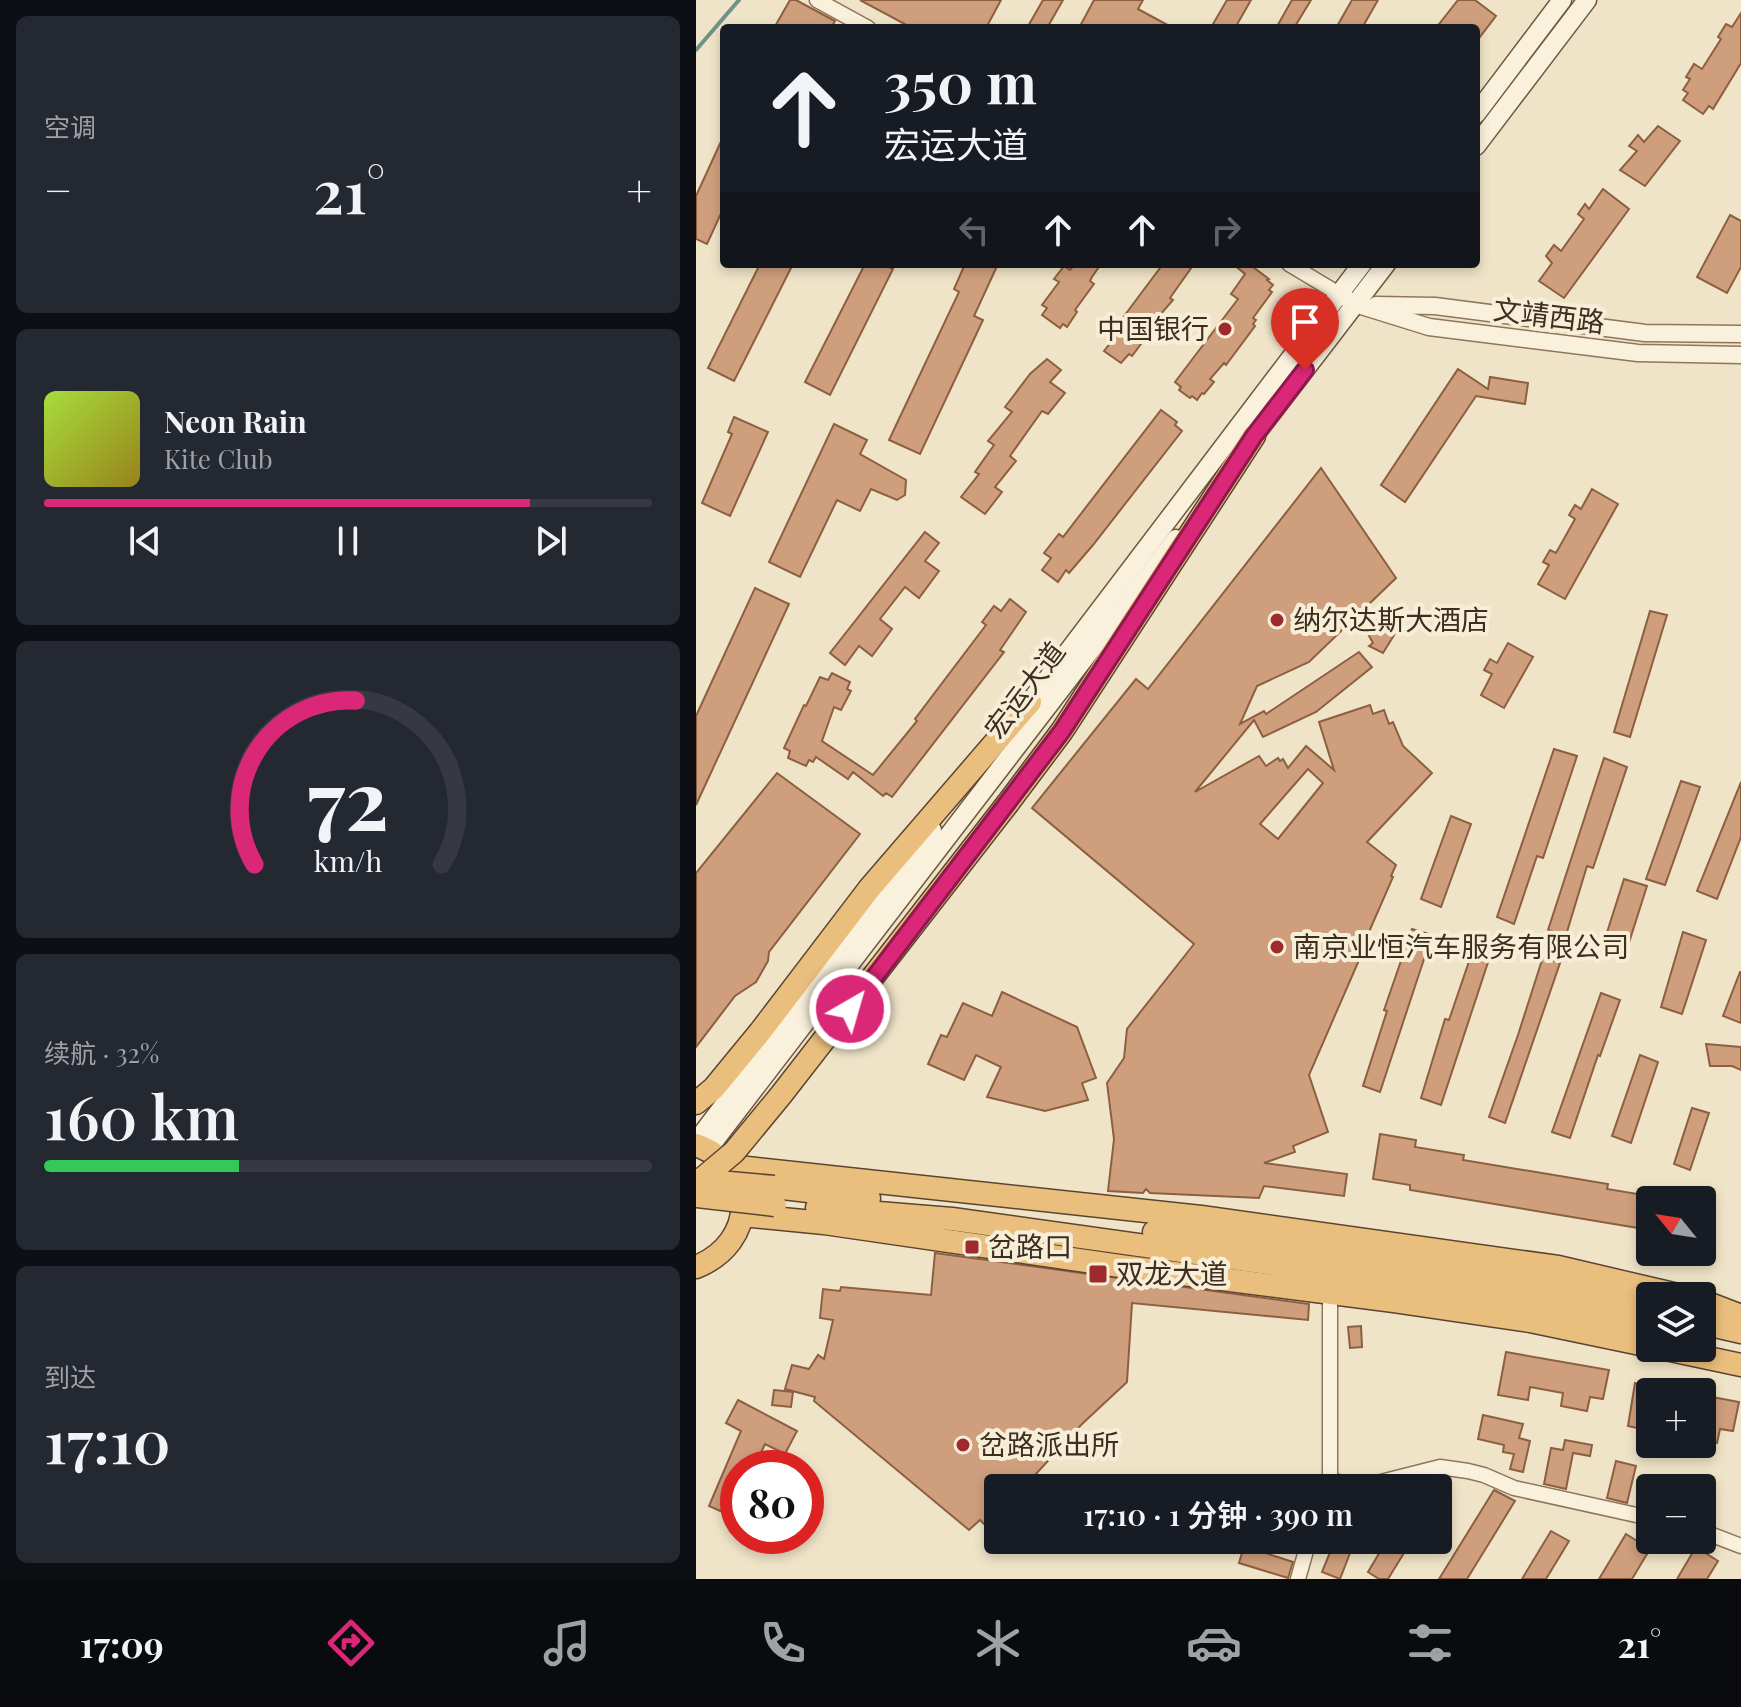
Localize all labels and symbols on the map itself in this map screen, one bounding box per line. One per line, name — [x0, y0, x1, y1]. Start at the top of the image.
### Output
pin — [1271, 288, 1339, 370]
street label: 文靖西路 — [1491, 289, 1607, 340]
place label: 中国银行 — [1097, 309, 1209, 346]
marker: 中国银行 — [1216, 320, 1234, 338]
place label: 纳尔达斯大酒店 — [1293, 600, 1489, 637]
marker: 纳尔达斯大酒店 — [1268, 611, 1286, 629]
street label: 宏运大道 — [975, 633, 1072, 745]
place label: 南京业恒汽车服务有限公司 — [1293, 927, 1629, 964]
marker: 南京业恒汽车服务有限公司 — [1268, 938, 1286, 956]
position arrow — [808, 967, 892, 1051]
north arrow — [1636, 1186, 1716, 1266]
place label: 岔路口 — [988, 1227, 1072, 1264]
marker: 岔路口 — [963, 1238, 981, 1256]
place label: 双龙大道 — [1116, 1254, 1228, 1291]
marker: 双龙大道 — [1087, 1263, 1109, 1285]
place label: 岔路派出所 — [979, 1425, 1119, 1462]
marker: 岔路派出所 — [954, 1436, 972, 1454]
speed limit sign: 80 — [720, 1450, 824, 1554]

